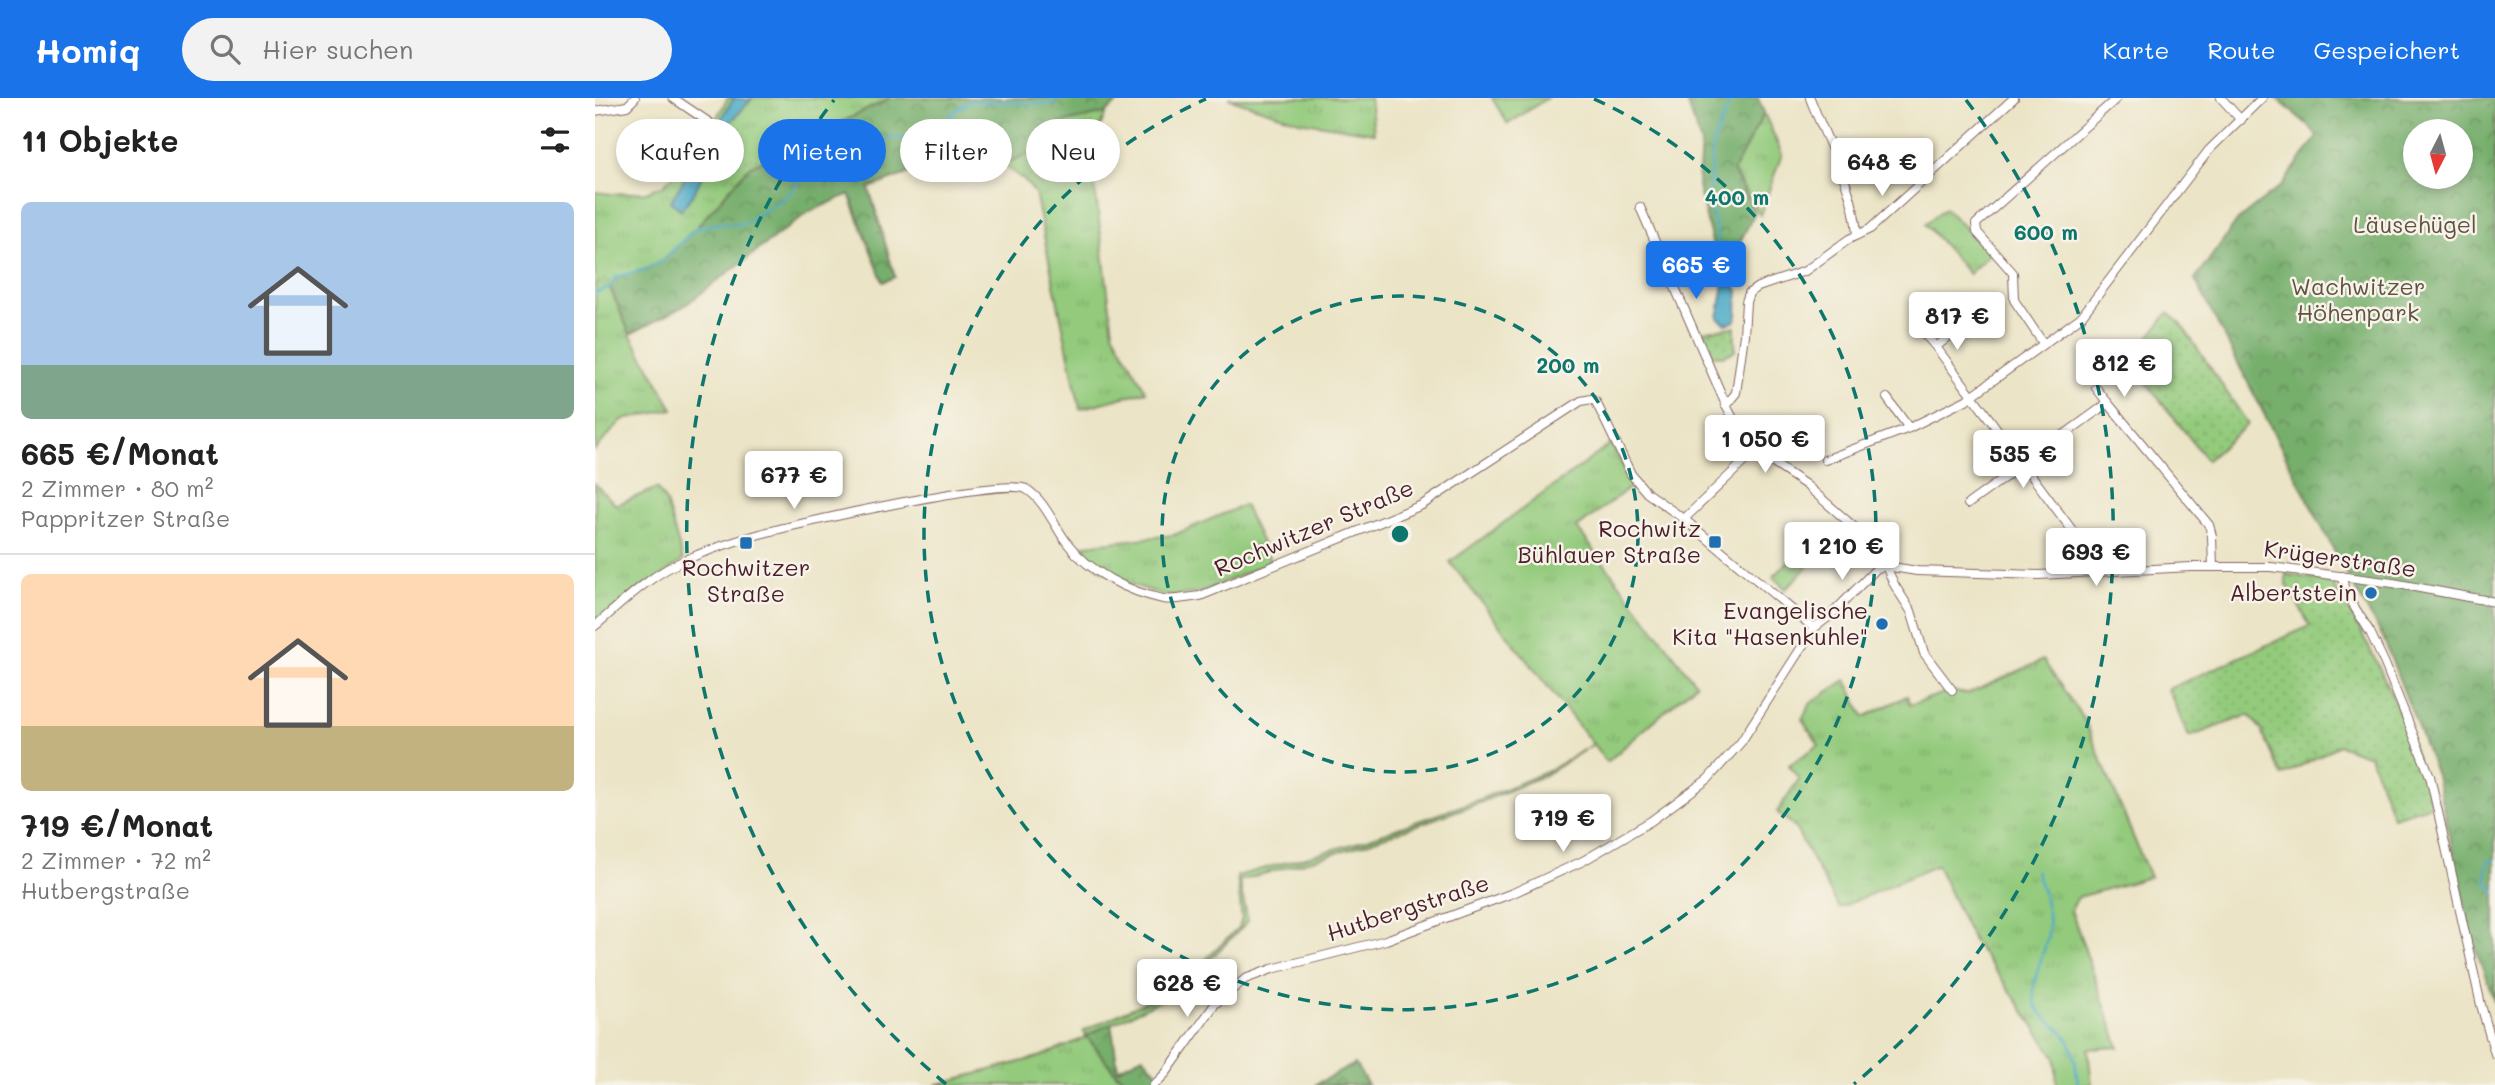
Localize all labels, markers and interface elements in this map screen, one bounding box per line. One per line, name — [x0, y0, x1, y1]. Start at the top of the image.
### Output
search box — [182, 18, 672, 81]
text: Homiq — [35, 28, 140, 71]
icon: search — [206, 30, 244, 68]
text: Hier suchen — [262, 32, 414, 66]
text: Karte — [2102, 34, 2169, 65]
text: Route — [2207, 34, 2276, 65]
text: Gespeichert — [2314, 34, 2460, 65]
chip: Kaufen — [616, 119, 744, 182]
chip: Mieten — [758, 119, 886, 182]
chip: Filter — [900, 119, 1012, 182]
chip: Neu — [1026, 119, 1120, 182]
north arrow — [2403, 119, 2473, 189]
map controls — [2403, 119, 2473, 189]
text: 11 Objekte — [21, 120, 178, 160]
icon: filters — [536, 121, 574, 159]
pin: 648 € — [1833, 139, 1931, 198]
text: 648 € — [1847, 146, 1917, 176]
text: 400 m — [1705, 183, 1769, 210]
park label: Läusehügel — [2353, 209, 2477, 239]
text: 600 m — [2014, 218, 2078, 245]
pin: 665 € — [1647, 242, 1745, 301]
icon: home — [235, 248, 361, 374]
text: 665 € — [1662, 249, 1730, 279]
park label: Wachwitzer Höhenpark — [2291, 271, 2425, 327]
pin: 817 € — [1908, 292, 2006, 352]
text: 817 € — [1925, 300, 1989, 330]
pin: 812 € — [2075, 340, 2173, 399]
text: 812 € — [2092, 347, 2156, 377]
text: 200 m — [1537, 351, 1599, 378]
pin: 1 050 € — [1700, 416, 1830, 475]
text: 1 050 € — [1721, 423, 1809, 453]
pin: 535 € — [1974, 430, 2072, 490]
text: 665 €/Monat — [21, 433, 219, 473]
text: 535 € — [1989, 438, 2057, 468]
pin: 677 € — [745, 452, 843, 511]
text: 677 € — [761, 459, 827, 489]
street label: Rochwitzer Straße — [1209, 472, 1418, 583]
text: 2 Zimmer · 80 m² — [21, 473, 213, 503]
text: Pappritzer Straße — [21, 503, 230, 533]
place label: Rochwitz Bühlauer Straße — [1518, 513, 1701, 569]
centre of rings — [1388, 522, 1412, 546]
pin: 1 210 € — [1777, 522, 1907, 582]
pin: 693 € — [2047, 528, 2145, 588]
text: 1 210 € — [1800, 530, 1884, 560]
street label: Krügerstraße — [2262, 532, 2418, 584]
marker: Rochwitz Bühlauer Straße — [1707, 534, 1723, 550]
marker: Rochwitzer Straße — [738, 535, 754, 551]
text: 693 € — [2062, 536, 2130, 566]
place label: Rochwitzer Straße — [682, 552, 810, 608]
place label: Albertstein — [2229, 577, 2357, 607]
marker: Albertstein — [2363, 585, 2379, 601]
place label: Evangelische Kita "Hasenkuhle" — [1672, 595, 1868, 651]
marker: Evangelische Kita "Hasenkuhle" — [1874, 616, 1890, 632]
icon: home — [235, 620, 361, 746]
pin: 719 € — [1514, 794, 1612, 854]
text: 719 € — [1531, 802, 1595, 832]
text: 719 €/Monat — [21, 805, 213, 845]
text: 2 Zimmer · 72 m² — [21, 845, 211, 875]
street label: Hutbergstraße — [1323, 867, 1493, 947]
text: Hutbergstraße — [21, 875, 190, 905]
pin: 628 € — [1138, 960, 1236, 1019]
text: 628 € — [1153, 967, 1221, 997]

